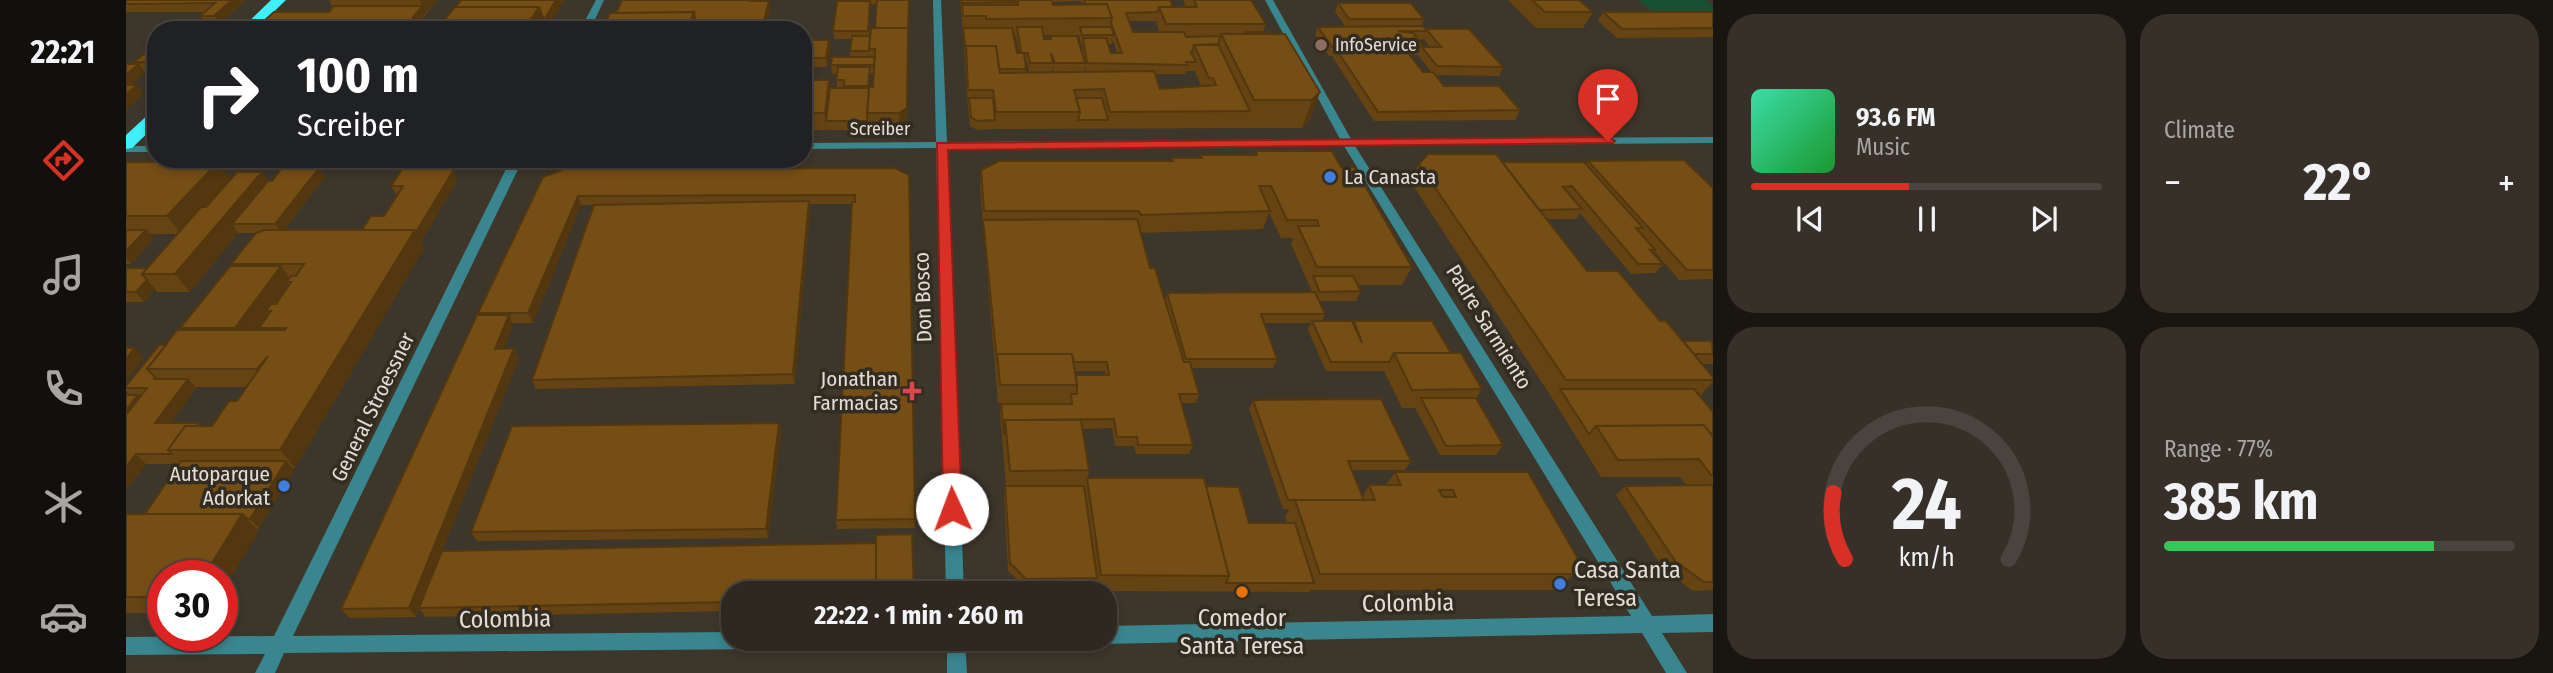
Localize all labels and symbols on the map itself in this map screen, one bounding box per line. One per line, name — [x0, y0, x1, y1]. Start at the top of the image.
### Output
place label: InfoService — [1335, 34, 1417, 56]
marker: InfoService — [1313, 37, 1329, 53]
pin — [1578, 69, 1638, 141]
street label: Screiber — [850, 118, 911, 140]
place label: La Canasta — [1344, 164, 1436, 190]
marker: La Canasta — [1322, 169, 1338, 185]
street label: Don Bosco — [908, 251, 938, 343]
street label: Padre Sarmiento — [1440, 260, 1538, 394]
street label: General Stroessner — [326, 327, 421, 486]
place label: Jonathan Farmacias — [813, 366, 898, 416]
marker: Jonathan Farmacias — [904, 383, 920, 399]
place label: Autoparque Adorkat — [170, 461, 270, 511]
position arrow — [915, 472, 989, 546]
marker: Autoparque Adorkat — [276, 478, 292, 494]
place label: Casa Santa Teresa — [1574, 556, 1681, 612]
speed limit sign: 30 — [147, 560, 238, 651]
marker: Casa Santa Teresa — [1552, 576, 1568, 592]
marker: Comedor Santa Teresa — [1234, 584, 1250, 600]
street label: Colombia — [1362, 588, 1454, 618]
street label: Colombia — [459, 604, 551, 634]
place label: Comedor Santa Teresa — [1180, 604, 1304, 660]

